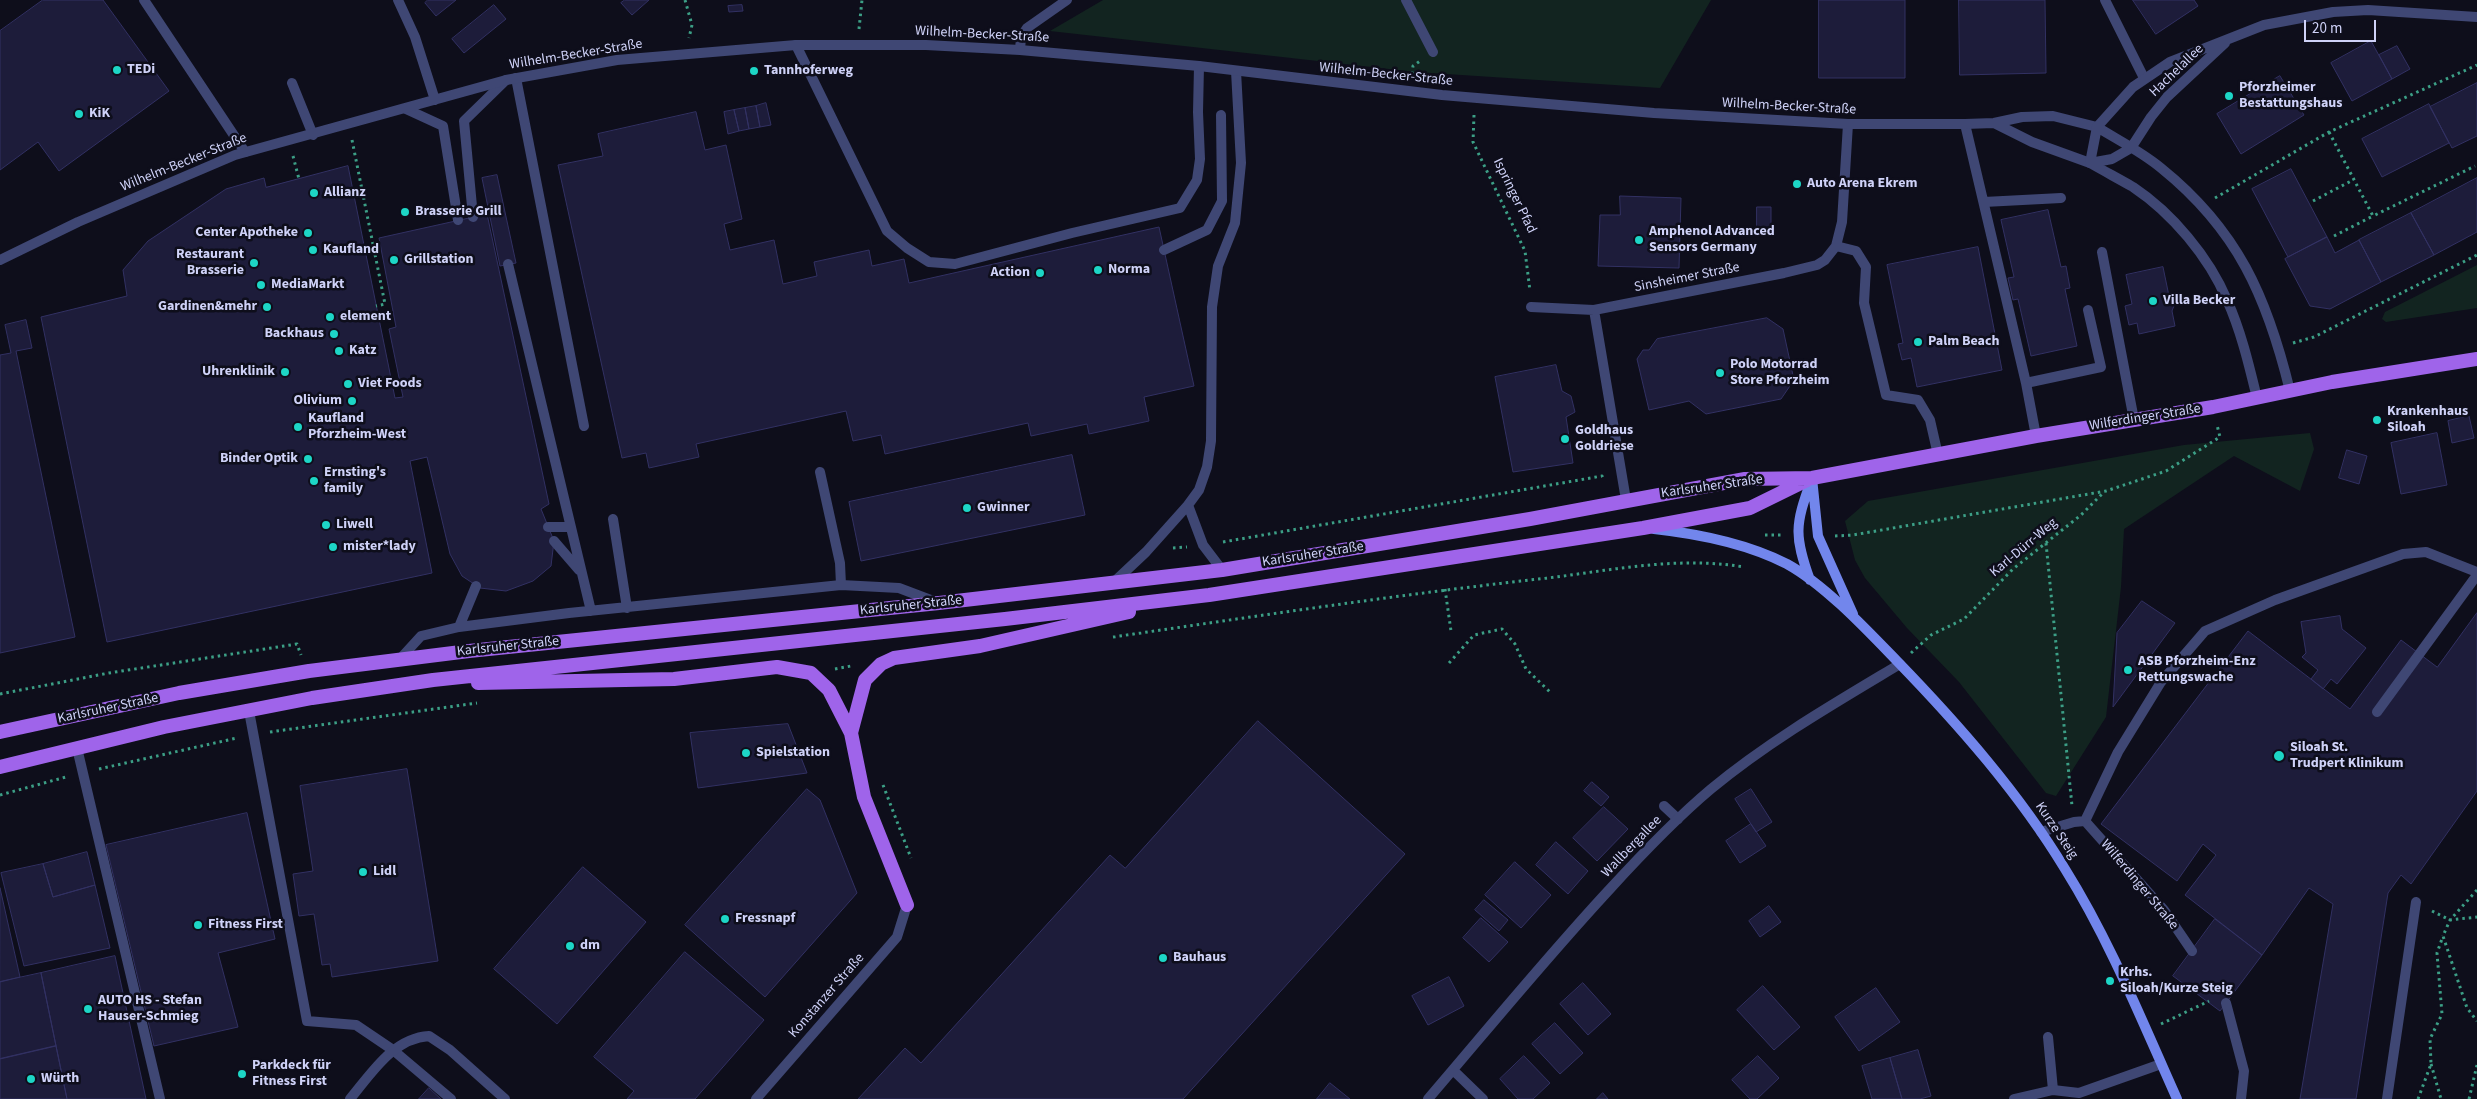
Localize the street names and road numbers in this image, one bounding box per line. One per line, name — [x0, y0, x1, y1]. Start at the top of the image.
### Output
street label: Wilhelm-Becker-Straße — [914, 23, 1050, 47]
street label: Wilhelm-Becker-Straße — [508, 36, 644, 74]
street label: Hachelallee — [2146, 41, 2208, 101]
street label: Wilhelm-Becker-Straße — [1318, 60, 1454, 90]
street label: Wilhelm-Becker-Straße — [1721, 95, 1857, 119]
street label: Wilhelm-Becker-Straße — [119, 130, 249, 196]
street label: Ispringer Pfad — [1489, 156, 1539, 236]
street label: Sinsheimer Straße — [1633, 260, 1741, 296]
street label: Wilferdinger Straße — [2088, 401, 2202, 435]
street label: Karlsruher Straße — [1660, 472, 1764, 502]
street label: Karl-Dürr-Weg — [1987, 515, 2061, 581]
street label: Karlsruher Straße — [1261, 539, 1365, 571]
street label: Karlsruher Straße — [859, 592, 963, 620]
street label: Karlsruher Straße — [456, 633, 560, 661]
street label: Karlsruher Straße — [56, 690, 160, 728]
street label: Kurze Steig — [2031, 799, 2081, 863]
street label: Wallbergallee — [1598, 813, 1666, 881]
street label: Wilferdinger Straße — [2096, 837, 2182, 933]
street label: Konstanzer Straße — [786, 950, 868, 1042]

